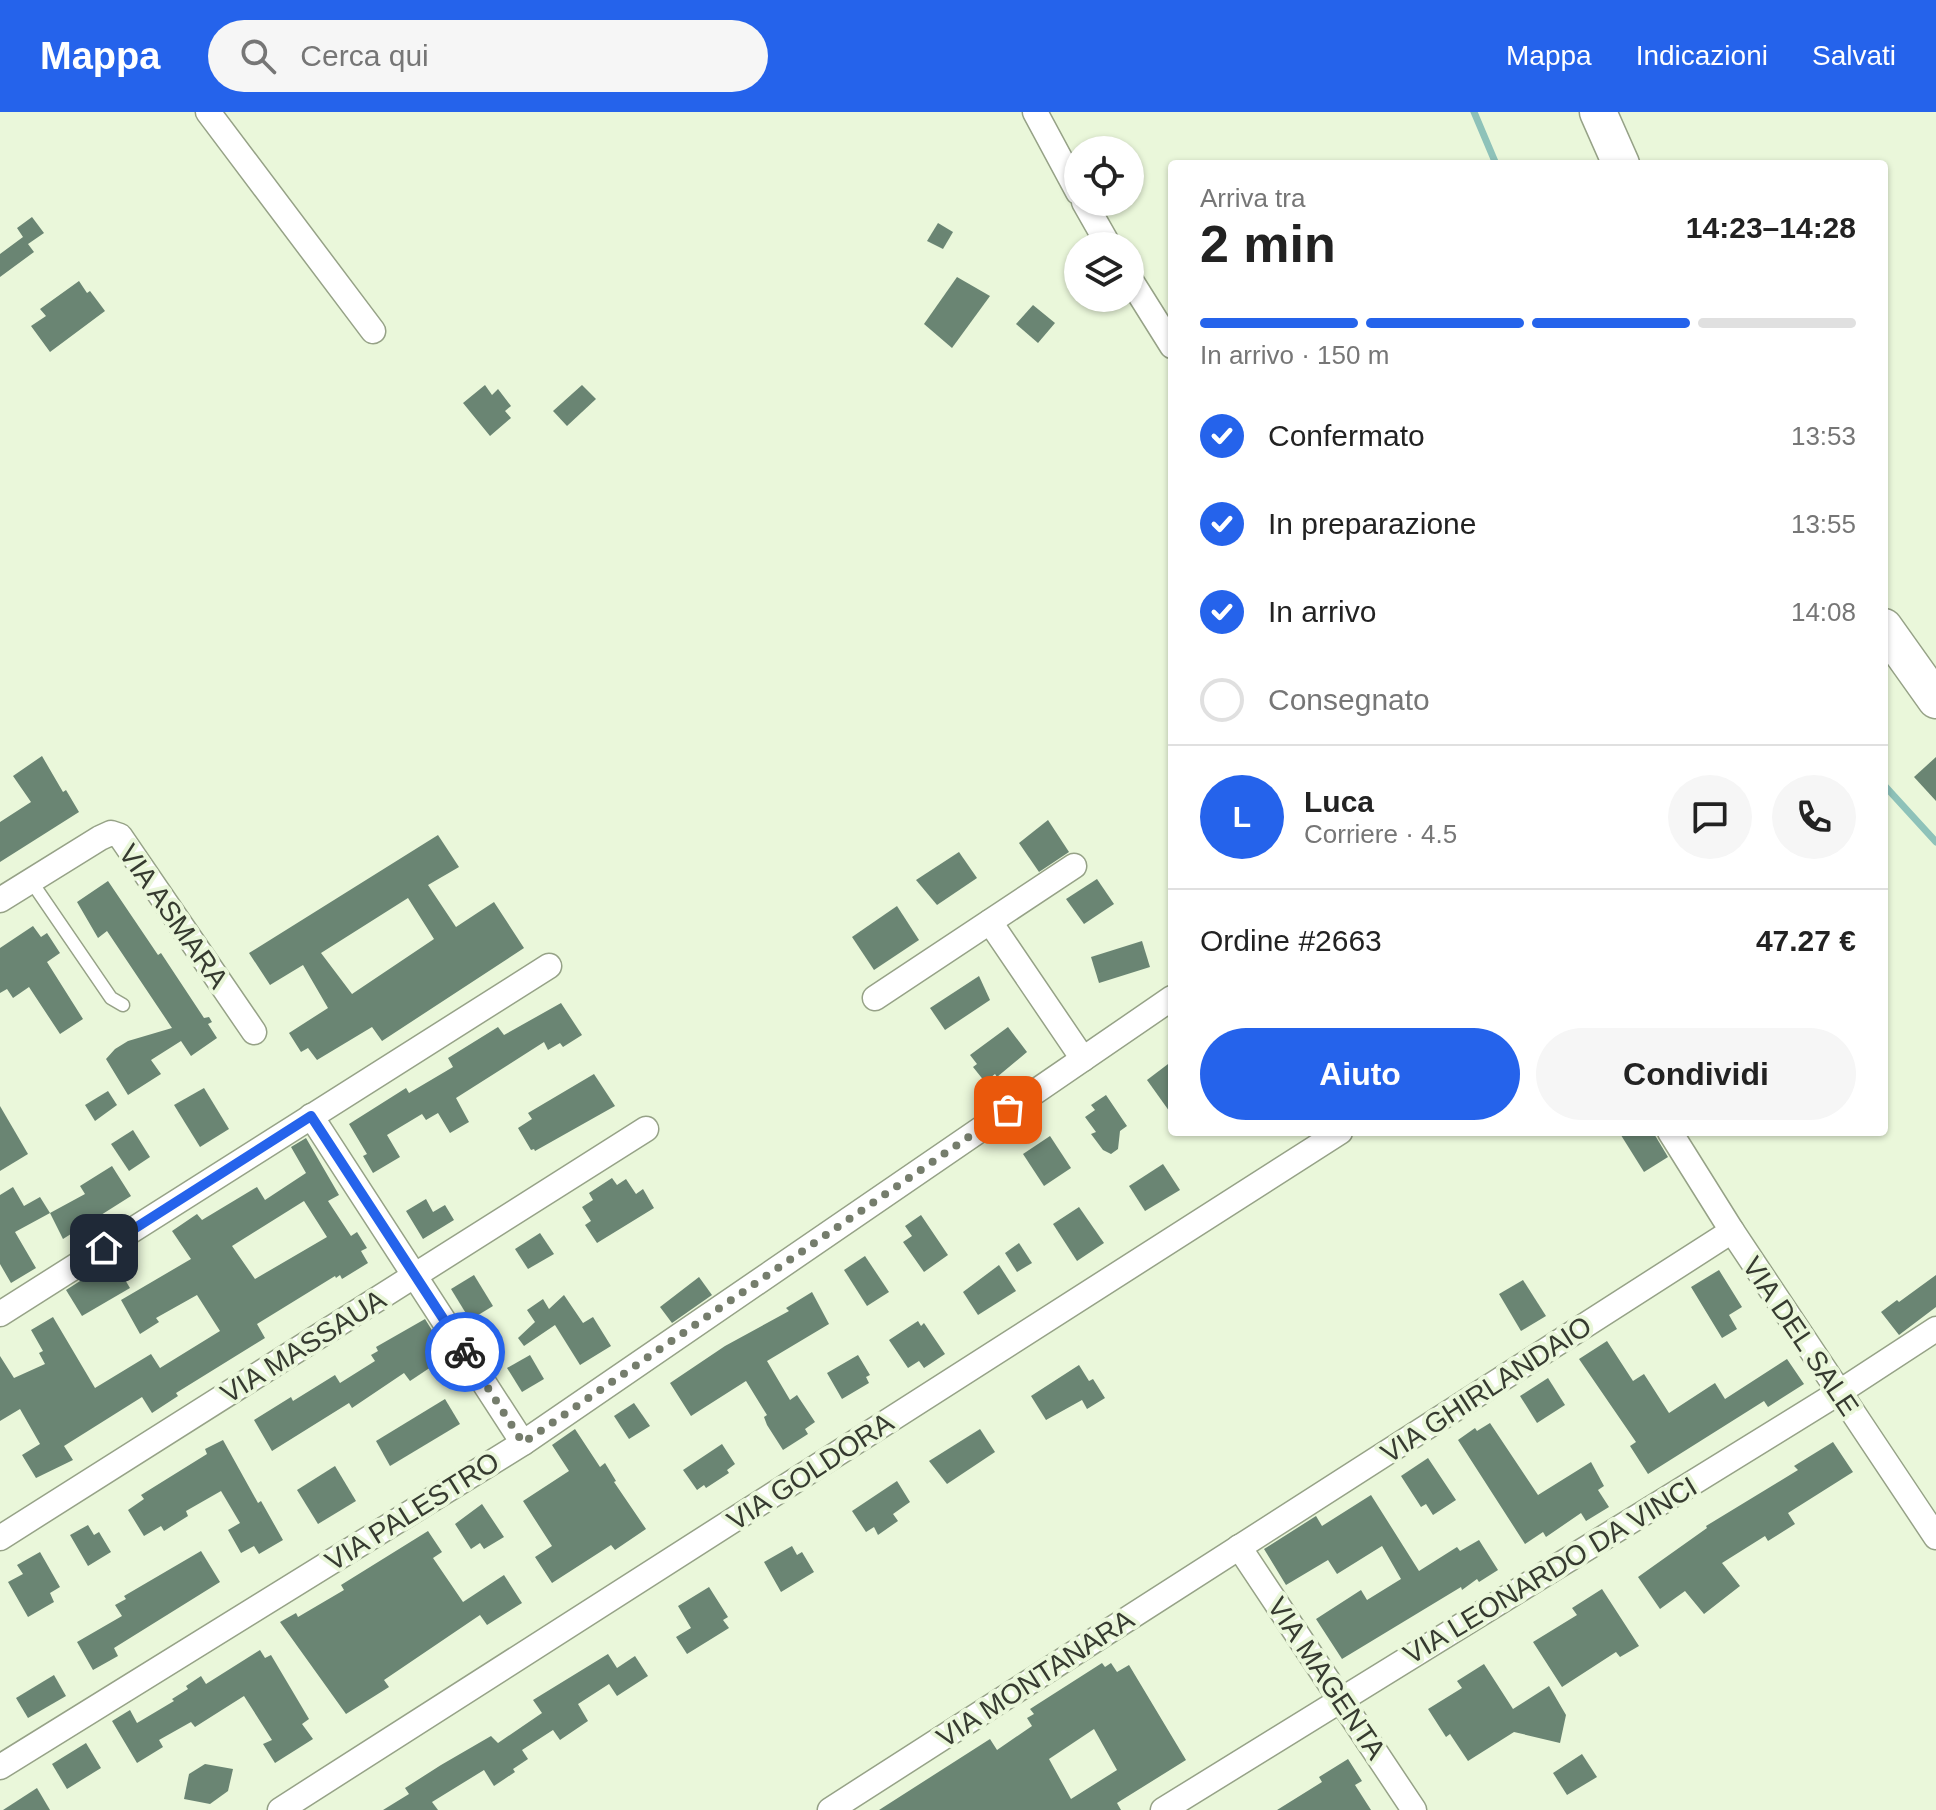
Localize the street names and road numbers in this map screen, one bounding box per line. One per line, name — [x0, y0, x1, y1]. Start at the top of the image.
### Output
street label: VIA ASMARA — [113, 839, 235, 994]
street label: VIA DEL SALE — [1736, 1251, 1865, 1421]
street label: VIA MASSAUA — [215, 1283, 392, 1409]
street label: VIA GHIRLANDAIO — [1375, 1310, 1597, 1469]
street label: VIA GOLDORA — [722, 1406, 899, 1537]
street label: VIA PALESTRO — [320, 1446, 505, 1577]
street label: VIA LEONARDO DA VINCI — [1398, 1471, 1702, 1670]
street label: VIA MAGENTA — [1261, 1592, 1392, 1765]
street label: VIA MONTANARA — [931, 1603, 1140, 1754]

